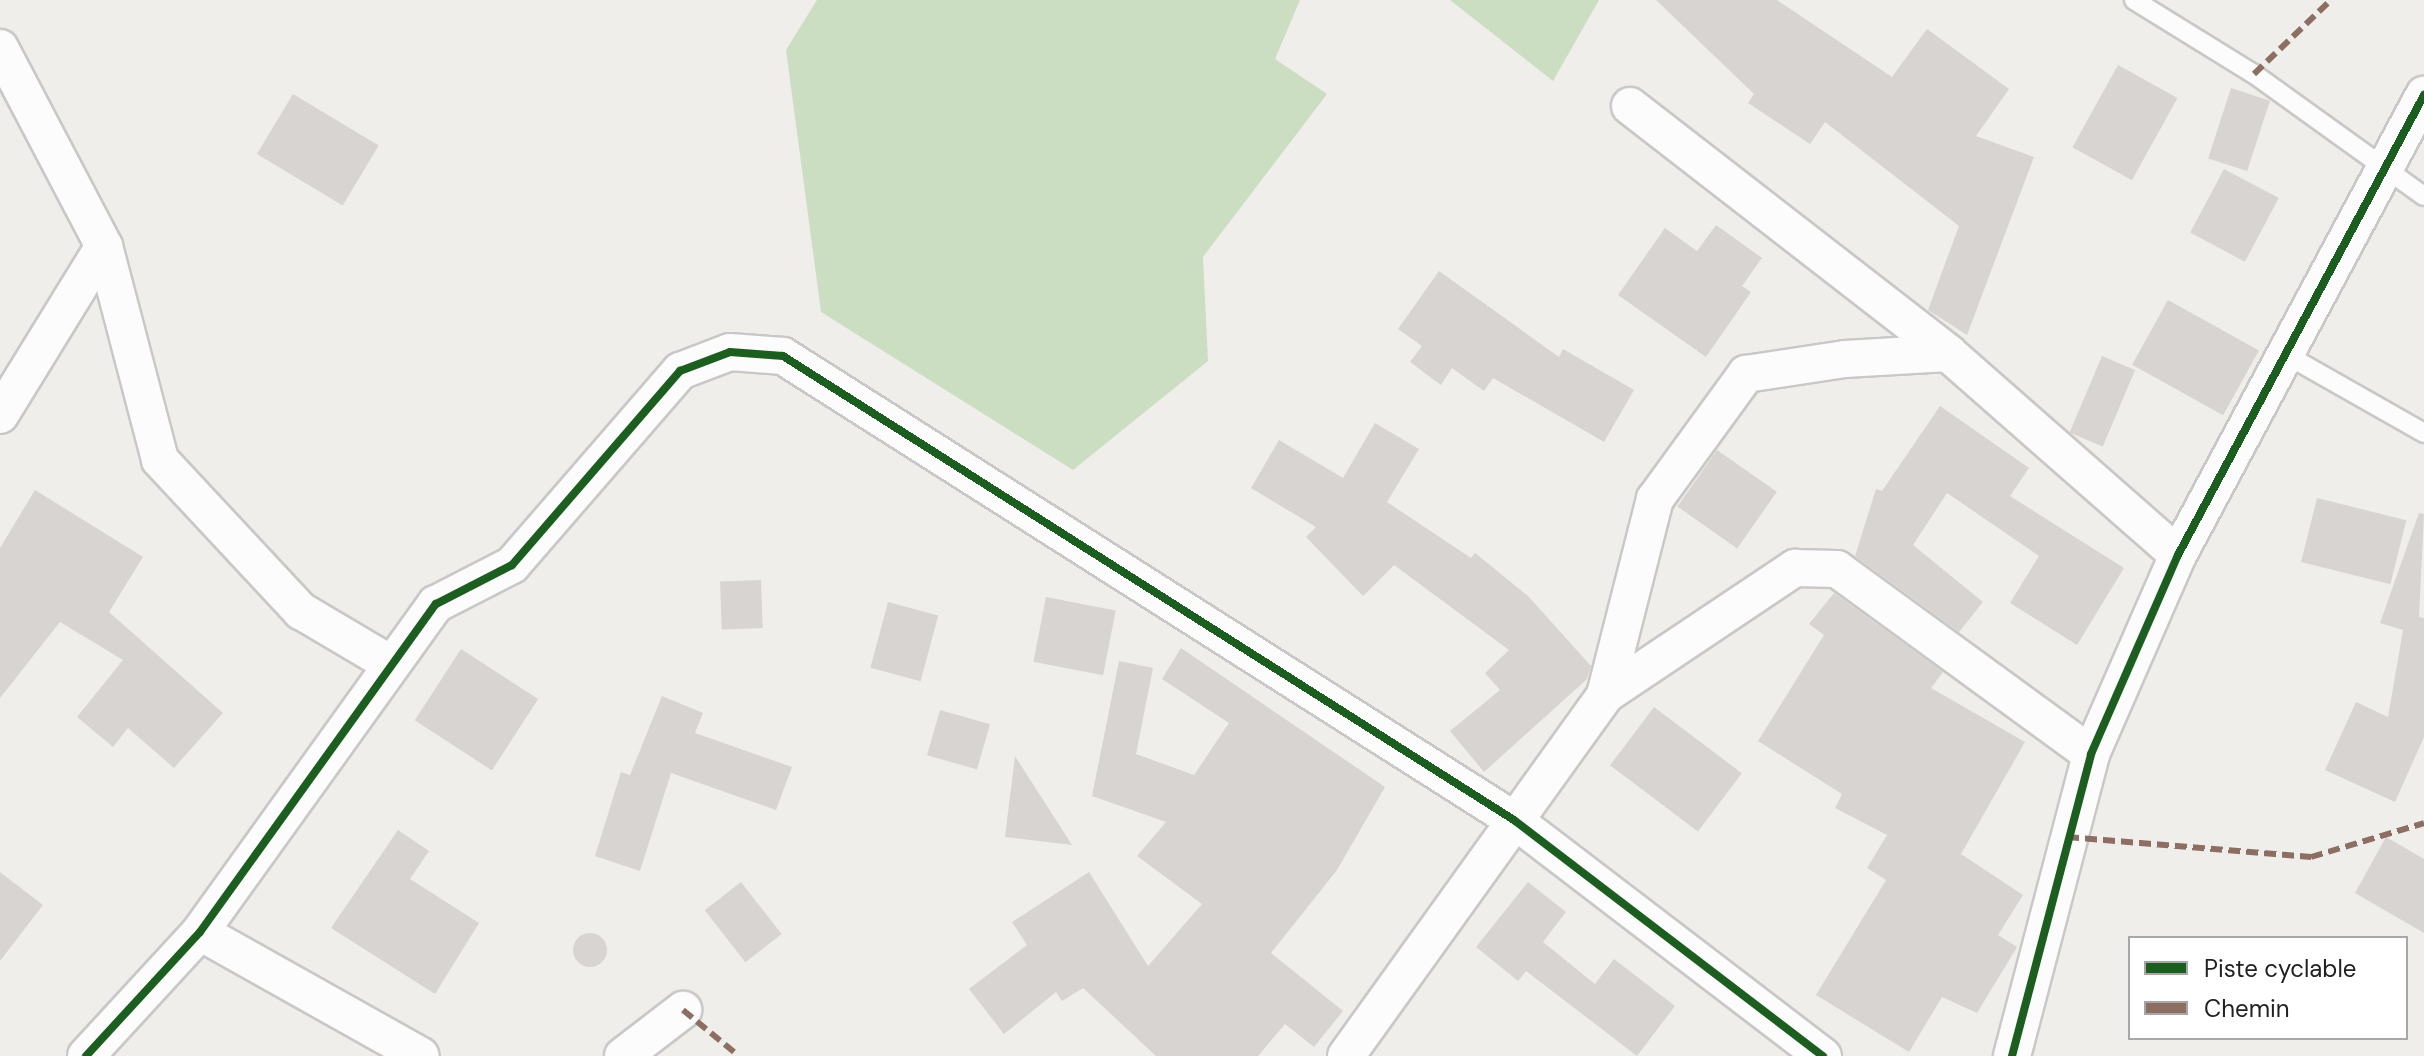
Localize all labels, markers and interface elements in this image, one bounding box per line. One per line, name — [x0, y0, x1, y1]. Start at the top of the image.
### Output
legend — [2128, 936, 2408, 1040]
text: Piste cyclable — [2204, 953, 2356, 984]
text: Chemin — [2204, 993, 2290, 1024]

